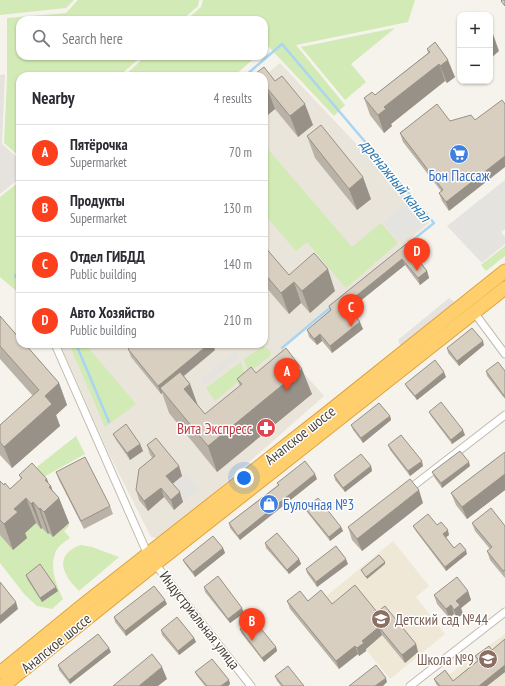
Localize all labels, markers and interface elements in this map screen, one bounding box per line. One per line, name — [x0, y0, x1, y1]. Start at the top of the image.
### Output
map controls — [457, 12, 493, 84]
button: + — [457, 12, 493, 48]
search box — [16, 16, 268, 60]
icon: search — [30, 27, 52, 49]
text: Search here — [62, 29, 123, 48]
button: − — [457, 48, 493, 84]
text: Nearby — [32, 87, 75, 109]
text: 4 results — [213, 90, 252, 107]
water label: дренажный канал — [356, 134, 436, 227]
text: Пятёрочка — [70, 135, 128, 154]
supermarket icon: Бон Пассаж — [448, 143, 470, 165]
text: A — [42, 144, 48, 161]
text: 70 m — [229, 144, 252, 161]
text: Supermarket — [70, 154, 127, 171]
place label: Бон Пассаж — [428, 166, 491, 185]
text: Продукты — [70, 191, 125, 210]
text: B — [42, 200, 48, 217]
text: 130 m — [223, 200, 252, 217]
text: Supermarket — [70, 210, 127, 227]
pin: D — [404, 238, 430, 271]
text: Отдел ГИБДД — [70, 247, 145, 266]
text: C — [42, 256, 48, 273]
text: 140 m — [223, 256, 252, 273]
text: Public building — [70, 266, 137, 283]
pin: C — [338, 294, 364, 327]
text: Авто Хозяйство — [70, 303, 155, 322]
text: D — [42, 312, 48, 329]
text: 210 m — [223, 312, 252, 329]
text: Public building — [70, 322, 137, 339]
pin: A — [274, 358, 300, 391]
street label: Анапское шоссе — [261, 401, 339, 469]
pharmacy icon: Вита Экспресс — [255, 417, 277, 439]
place label: Вита Экспресс — [177, 419, 253, 438]
your location — [234, 468, 254, 488]
shop icon: Булочная №3 — [258, 493, 280, 515]
place label: Булочная №3 — [283, 495, 354, 514]
street label: Индустриальная улица — [156, 567, 244, 673]
pin: B — [239, 608, 265, 641]
school or university icon: Детский сад №44 — [370, 608, 392, 630]
street label: Анапское шоссе — [17, 609, 95, 677]
place label: Детский сад №44 — [395, 610, 488, 629]
school or university icon: Школа №9 — [477, 648, 499, 670]
place label: Школа №9 — [417, 650, 474, 669]

